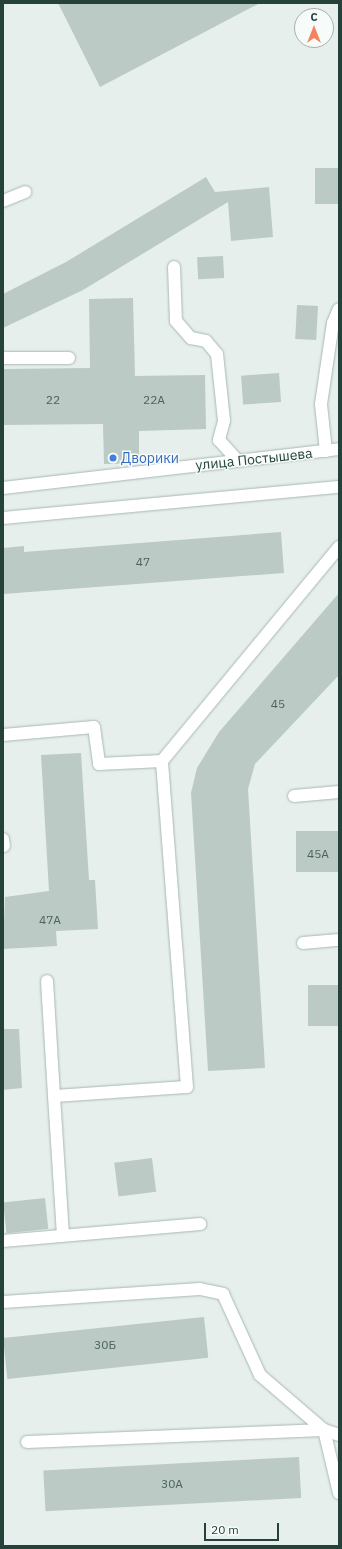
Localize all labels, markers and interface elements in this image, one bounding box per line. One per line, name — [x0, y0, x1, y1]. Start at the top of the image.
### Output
north arrow — [294, 8, 334, 48]
text: С — [310, 10, 318, 24]
house number: 22 — [46, 393, 60, 407]
house number: 22А — [143, 393, 165, 407]
street label: улица Постышева — [195, 445, 313, 473]
place label: Дворики — [121, 450, 179, 466]
marker: Дворики — [108, 453, 118, 463]
house number: 47 — [136, 555, 150, 569]
house number: 45 — [271, 697, 285, 711]
house number: 45А — [307, 847, 329, 861]
house number: 47А — [39, 913, 61, 927]
house number: 30Б — [94, 1338, 116, 1352]
house number: 30А — [161, 1477, 183, 1491]
scale bar — [206, 1515, 281, 1541]
text: 20 m — [211, 1522, 239, 1537]

